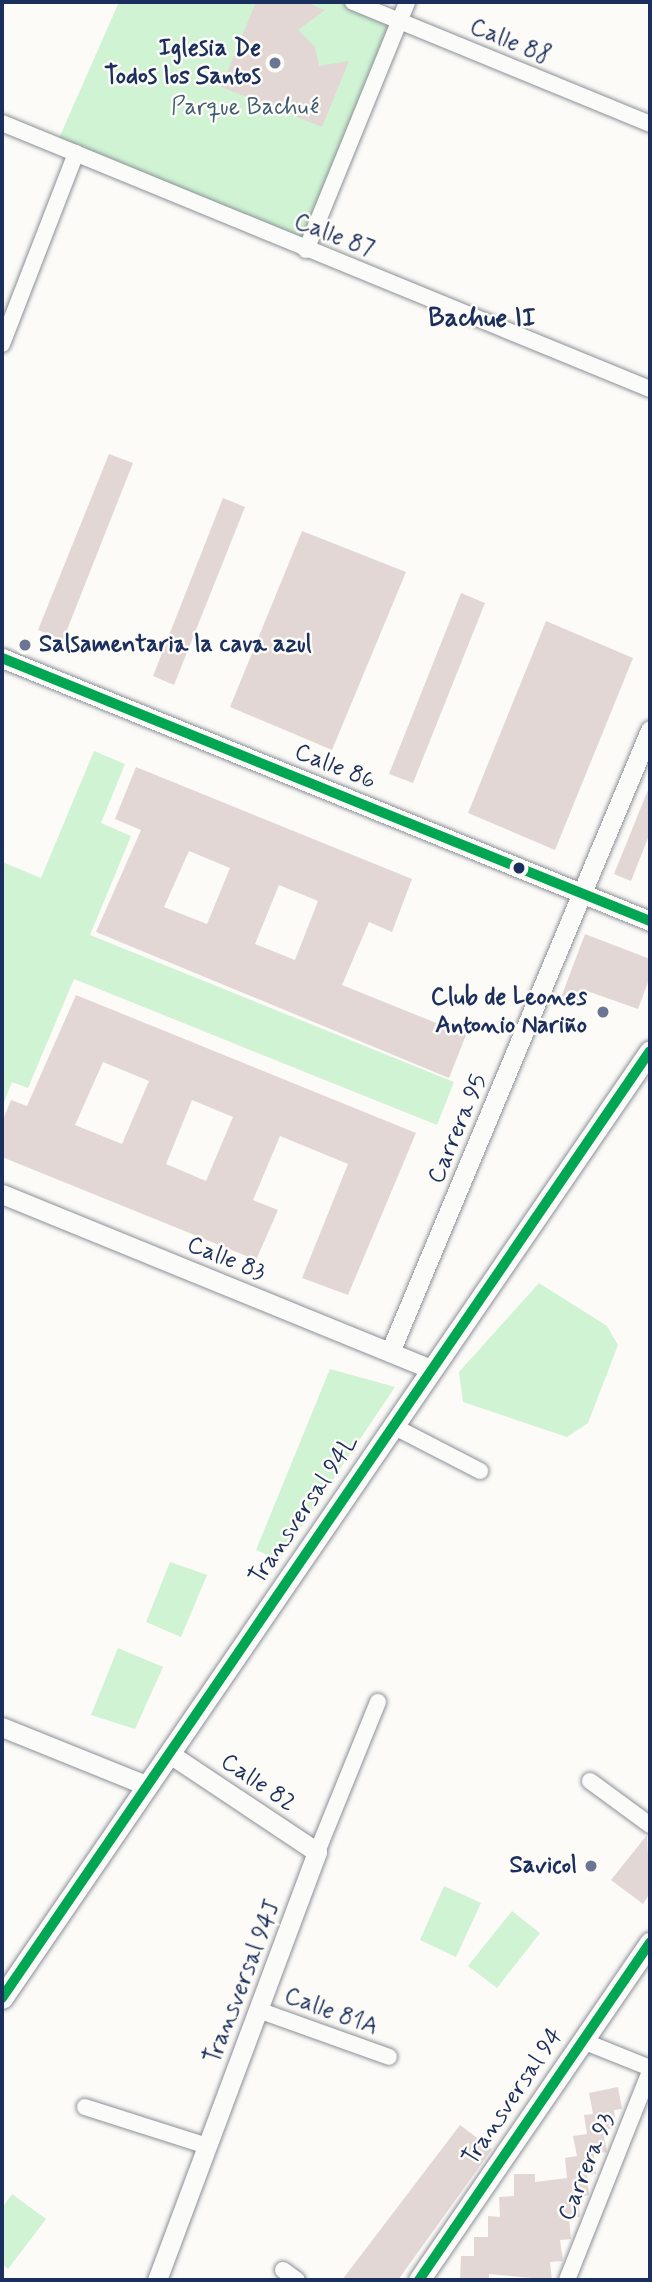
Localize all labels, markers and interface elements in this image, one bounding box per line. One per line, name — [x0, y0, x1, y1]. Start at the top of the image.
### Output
street label: Calle 88 — [465, 13, 555, 71]
place label: Iglesia De Todos los Santos — [99, 35, 261, 91]
marker: Iglesia De Todos los Santos — [267, 55, 283, 71]
park label: Parque Bachué — [171, 94, 319, 122]
street label: Calle 87 — [290, 208, 378, 264]
district label: Bachue II — [425, 304, 539, 336]
place label: Salsamentaria la cava azul — [39, 631, 310, 659]
marker: Salsamentaria la cava azul — [17, 637, 33, 653]
street label: Calle 86 — [290, 738, 380, 796]
unlabelled marker — [512, 861, 526, 875]
place label: Club de Leones Antonio Nariño — [433, 984, 587, 1040]
marker: Club de Leones Antonio Nariño — [593, 1002, 613, 1022]
street label: Carrera 95 — [422, 1070, 494, 1188]
street label: Calle 83 — [183, 1230, 269, 1288]
street label: Transversal 94L — [243, 1430, 365, 1590]
street label: Calle 82 — [215, 1747, 301, 1819]
place label: Savicol — [509, 1852, 577, 1880]
marker: Savicol — [583, 1858, 599, 1874]
street label: Transversal 94J — [198, 1896, 288, 2068]
street label: Calle 81A — [280, 1982, 382, 2042]
street label: Transversal 94 — [456, 2023, 570, 2171]
street label: Carrera 93 — [552, 2109, 622, 2225]

